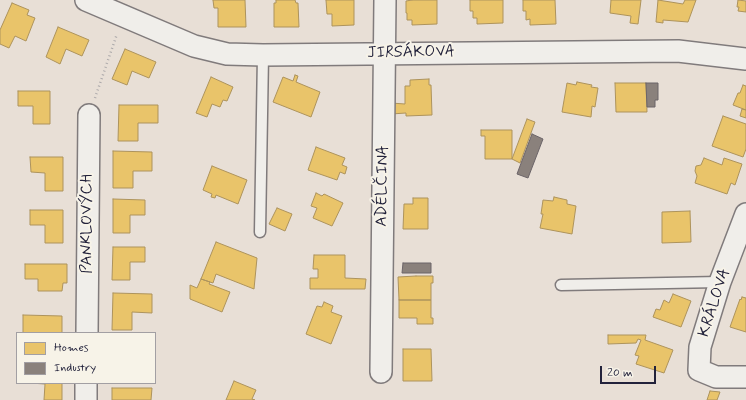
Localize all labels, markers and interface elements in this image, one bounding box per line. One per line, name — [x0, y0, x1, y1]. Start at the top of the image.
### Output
street label: JIRSÁKOVA — [367, 43, 455, 63]
street label: ADÉLČINA — [373, 145, 393, 227]
street label: PANKLOVÝCH — [78, 174, 98, 274]
street label: KRÁLOVA — [695, 266, 735, 340]
legend — [16, 332, 156, 384]
text: Homes — [54, 340, 89, 356]
scale bar — [602, 358, 658, 384]
text: Industry — [54, 360, 96, 376]
text: 20 m — [607, 365, 633, 381]

